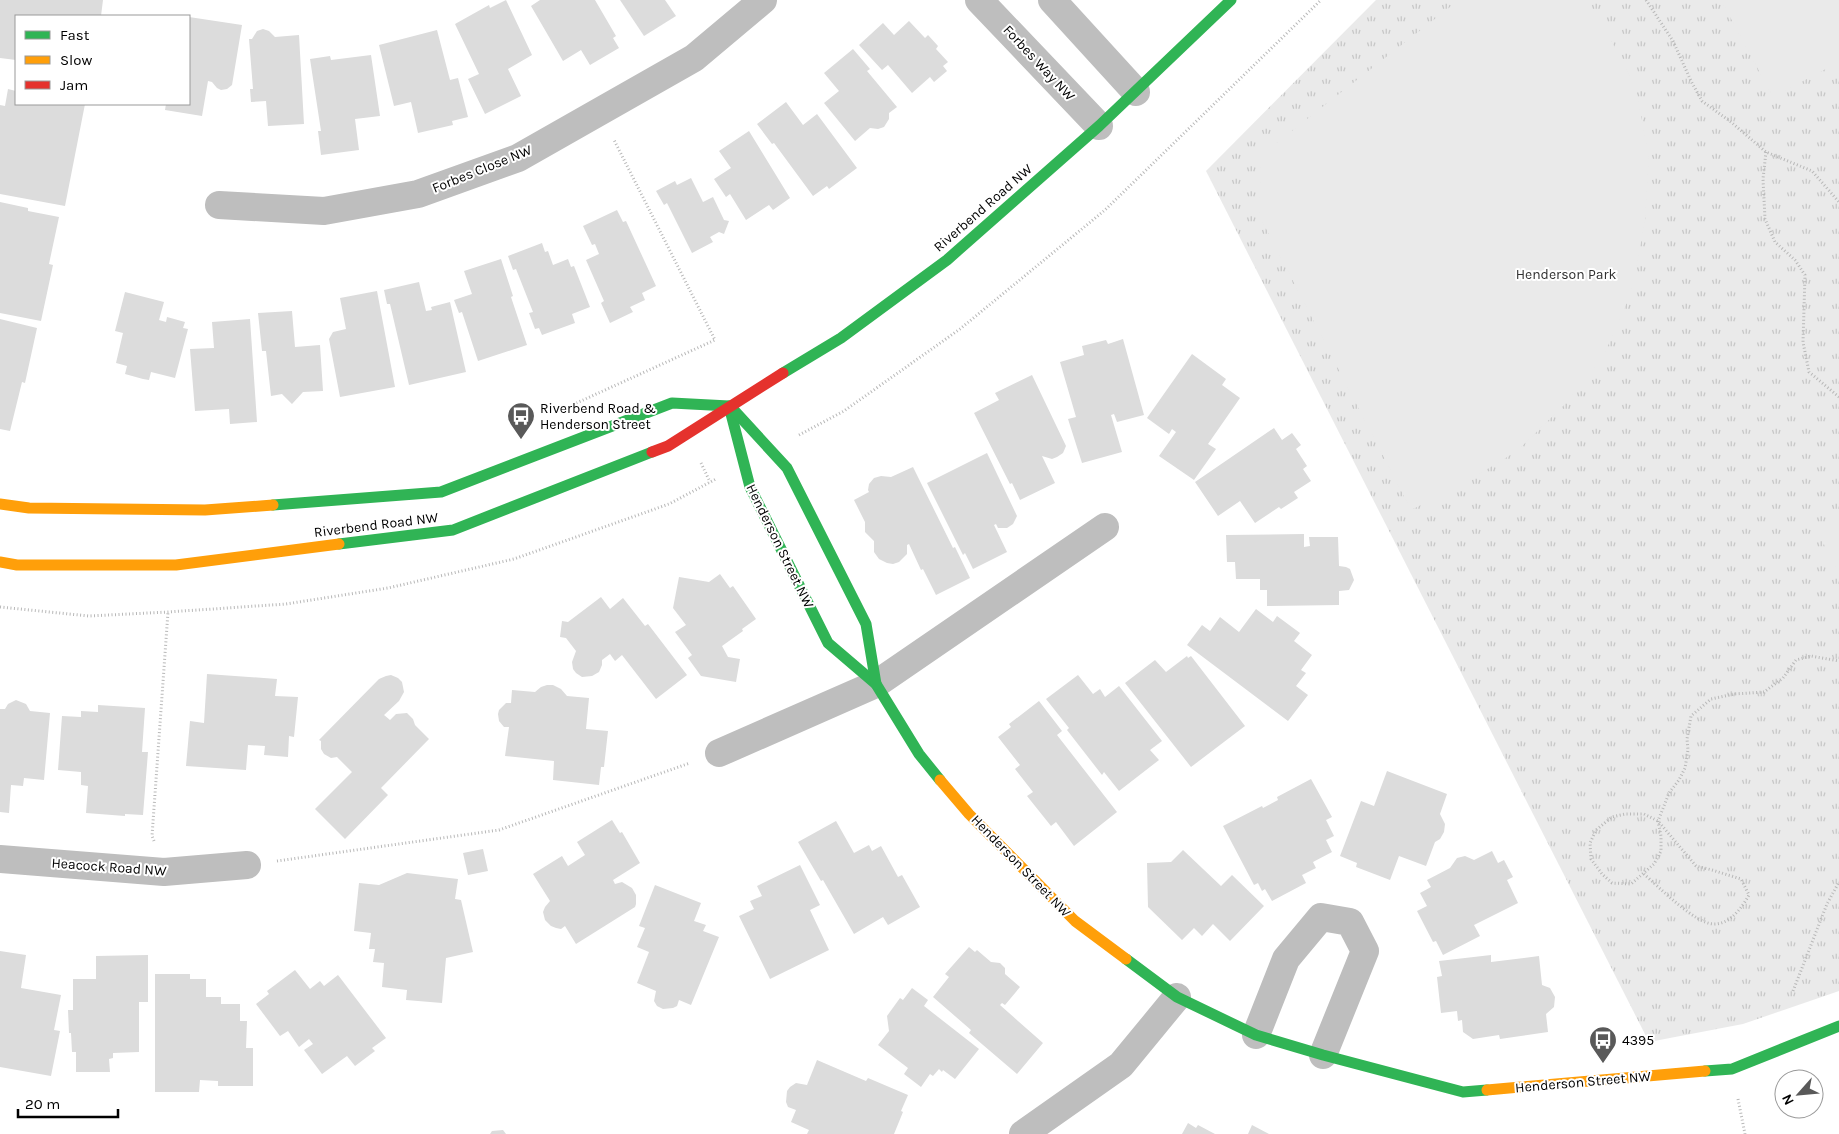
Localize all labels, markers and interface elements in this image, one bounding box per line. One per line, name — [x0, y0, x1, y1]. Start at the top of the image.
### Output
legend — [15, 15, 190, 105]
street label: Forbes Way NW — [1000, 22, 1079, 105]
text: Fast — [60, 26, 90, 44]
text: Slow — [60, 51, 92, 69]
text: Jam — [60, 76, 88, 94]
street label: Forbes Close NW — [430, 141, 535, 197]
street label: Riverbend Road NW — [930, 160, 1036, 255]
park label: Henderson Park — [1516, 266, 1616, 283]
place label: Riverbend Road & Henderson Street — [540, 400, 656, 433]
bus stop icon: Riverbend Road & Henderson Street — [506, 401, 536, 440]
street label: Henderson Street NW — [743, 481, 818, 611]
street label: Riverbend Road NW — [313, 509, 440, 541]
street label: Henderson Street NW — [968, 811, 1075, 921]
street label: Heacock Road NW — [51, 855, 168, 880]
bus stop icon: 4395 — [1588, 1025, 1618, 1064]
place label: 4395 — [1622, 1032, 1654, 1049]
street label: Henderson Street NW — [1514, 1068, 1652, 1096]
north arrow — [1774, 1069, 1824, 1119]
scale bar — [18, 1086, 118, 1118]
text: N — [1778, 1091, 1798, 1108]
text: 20 m — [25, 1095, 60, 1113]

